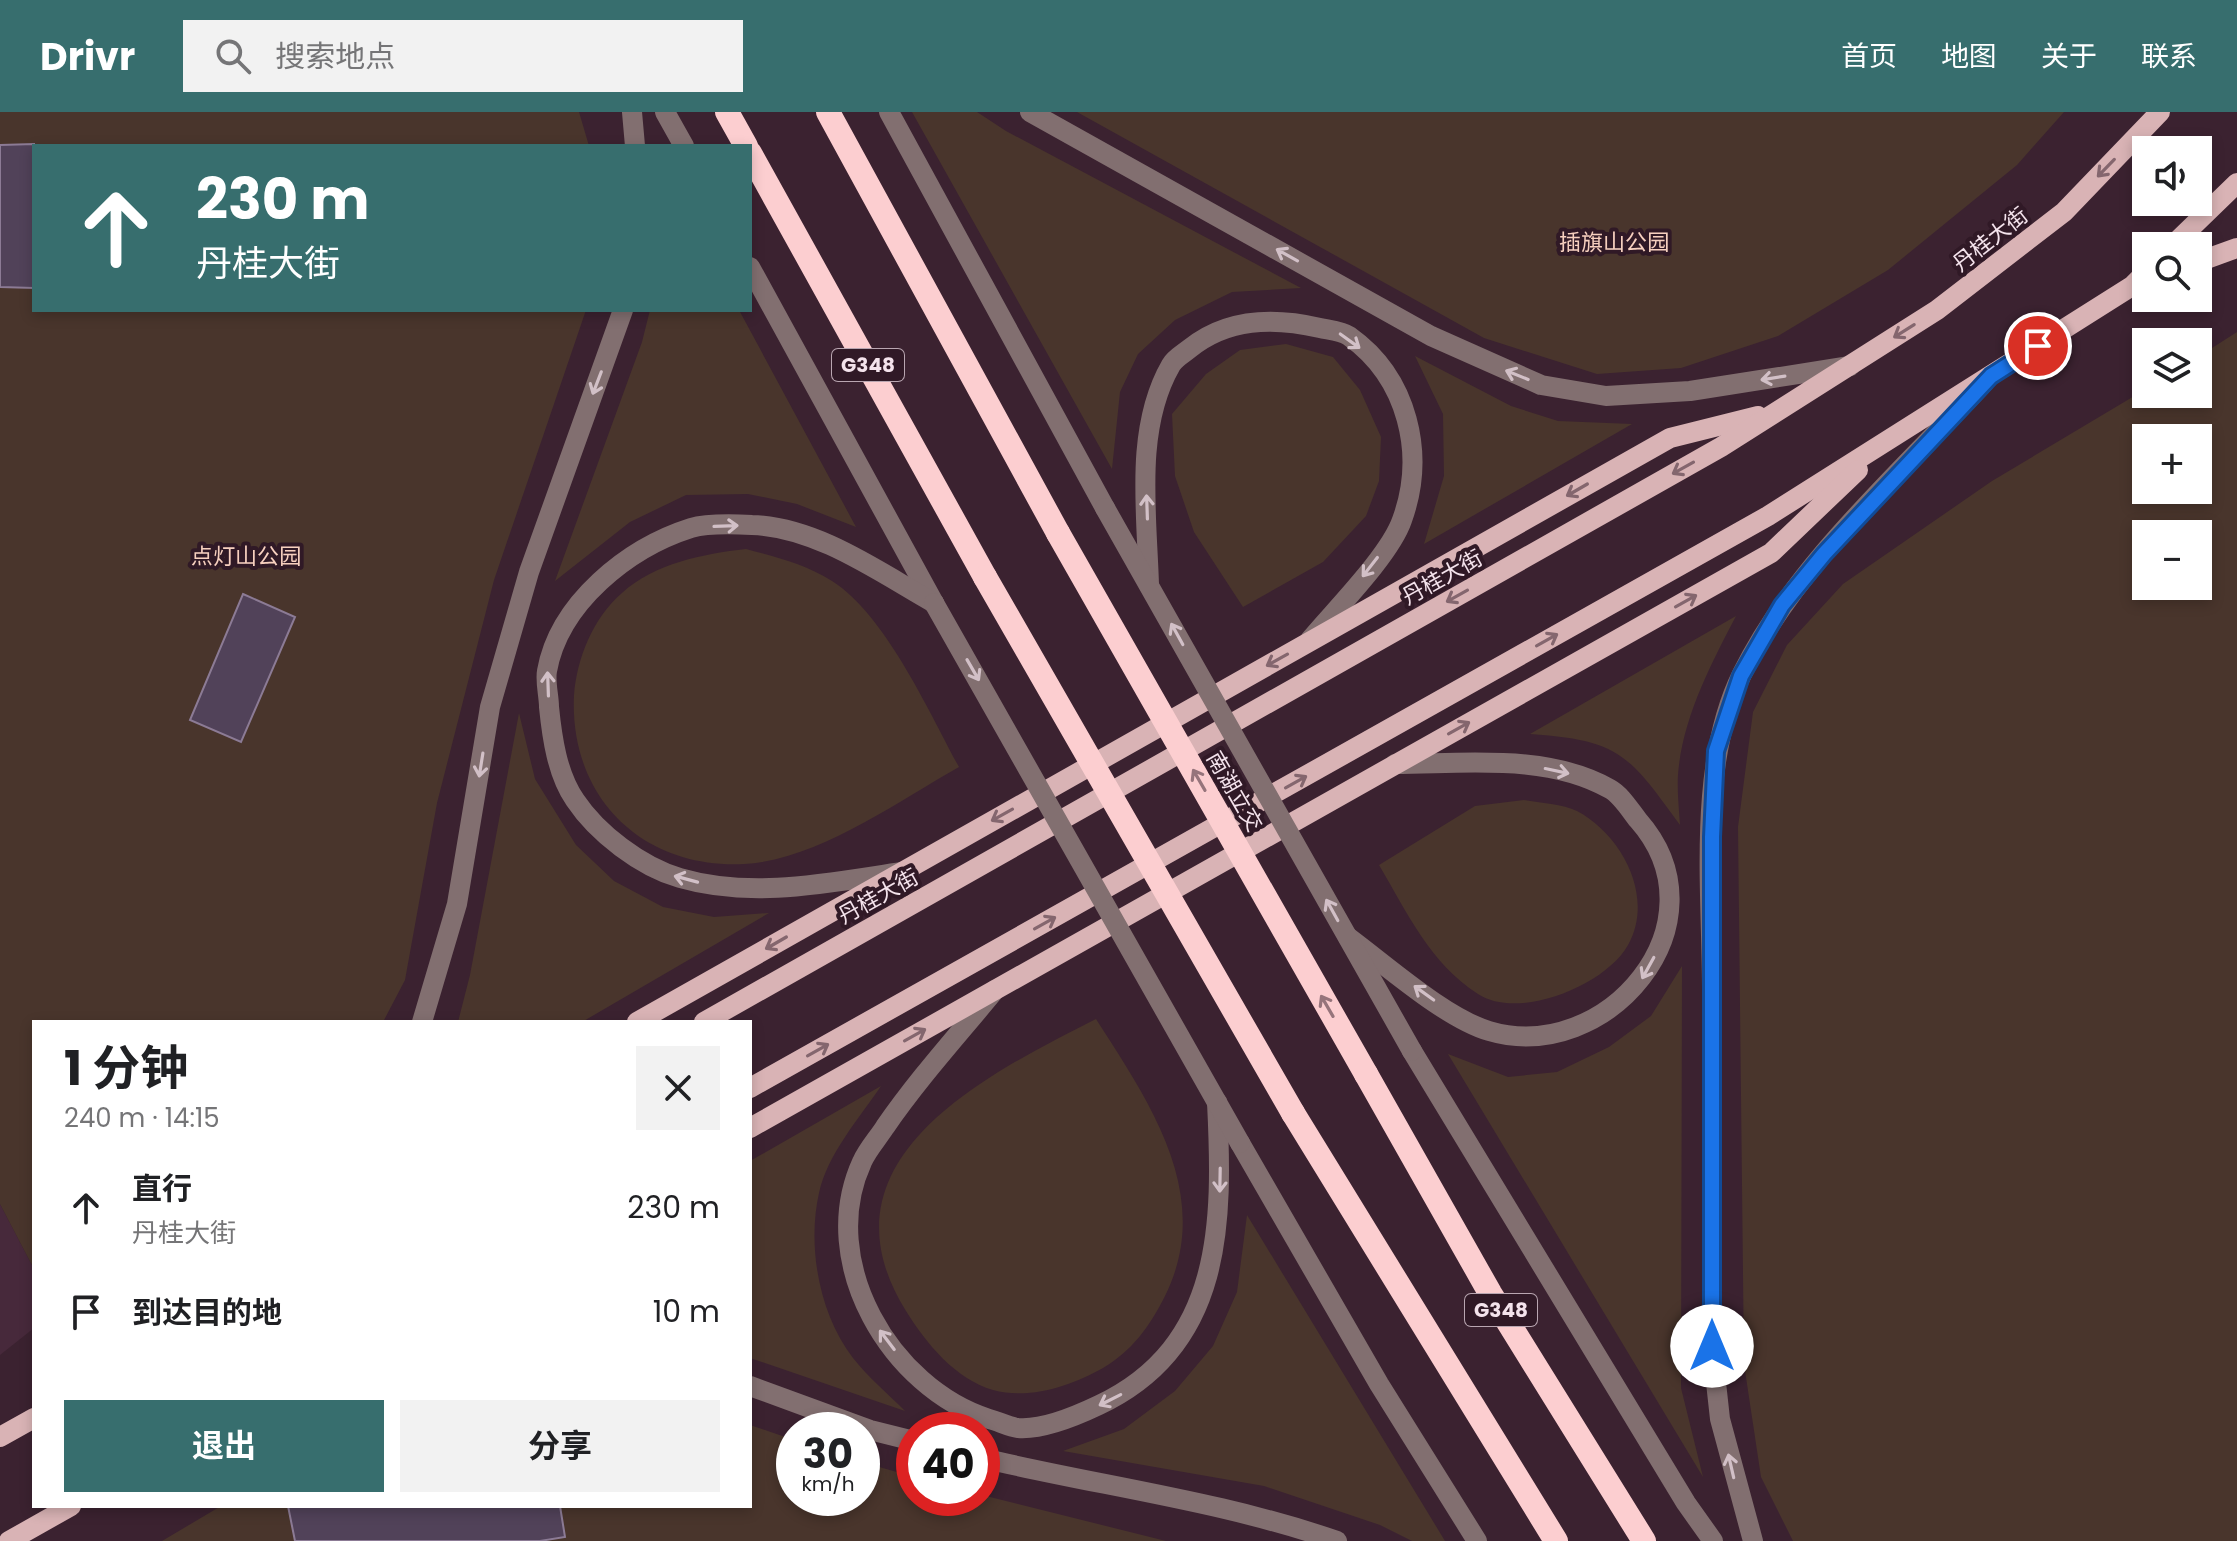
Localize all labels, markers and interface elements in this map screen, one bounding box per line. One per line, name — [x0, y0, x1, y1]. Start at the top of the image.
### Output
search box — [183, 20, 743, 92]
text: Drivr — [40, 30, 135, 83]
icon: search — [211, 34, 255, 78]
text: 搜索地点 — [275, 35, 395, 78]
text: 首页 — [1841, 37, 1897, 76]
text: 地图 — [1941, 37, 1997, 76]
text: 关于 — [2041, 37, 2097, 76]
text: 联系 — [2141, 37, 2197, 76]
map controls — [2132, 136, 2212, 600]
button: sound — [2132, 136, 2212, 216]
one-way arrow — [2097, 158, 2116, 177]
text: 230 m — [196, 160, 370, 239]
icon: ahead — [64, 176, 168, 280]
street label: 丹桂大街 — [1946, 200, 2035, 279]
park label: 插旗山公园 — [1559, 227, 1669, 258]
button: search — [2132, 232, 2212, 312]
text: 丹桂大街 — [196, 238, 340, 289]
one-way arrow — [1275, 247, 1299, 262]
pin — [2004, 312, 2072, 380]
one-way arrow — [1893, 324, 1916, 340]
icon: arrive — [2016, 324, 2060, 368]
button: layers — [2132, 328, 2212, 408]
one-way arrow — [1339, 332, 1360, 349]
road number: G348 — [832, 349, 904, 381]
one-way arrow — [1505, 367, 1530, 382]
one-way arrow — [589, 370, 603, 395]
one-way arrow — [1761, 371, 1786, 386]
button: + — [2132, 424, 2212, 504]
one-way arrow — [1672, 461, 1696, 476]
one-way arrow — [1566, 483, 1589, 499]
one-way arrow — [1139, 494, 1154, 521]
one-way arrow — [712, 518, 739, 533]
button: − — [2132, 520, 2212, 600]
park label: 点灯山公园 — [191, 541, 301, 572]
street label: 丹桂大街 — [1396, 543, 1488, 612]
one-way arrow — [1361, 556, 1379, 577]
one-way arrow — [1446, 588, 1469, 604]
one-way arrow — [1673, 593, 1697, 608]
one-way arrow — [1169, 623, 1184, 647]
one-way arrow — [1534, 632, 1558, 647]
one-way arrow — [1266, 653, 1290, 668]
one-way arrow — [966, 658, 981, 682]
one-way arrow — [541, 671, 556, 697]
one-way arrow — [1447, 720, 1470, 736]
street label: 南湖立交 — [1199, 745, 1270, 837]
one-way arrow — [472, 752, 487, 777]
one-way arrow — [1543, 764, 1569, 779]
one-way arrow — [1191, 769, 1207, 792]
one-way arrow — [1283, 773, 1307, 789]
one-way arrow — [991, 808, 1015, 824]
street label: 丹桂大街 — [832, 862, 924, 931]
one-way arrow — [673, 870, 699, 885]
one-way arrow — [1324, 898, 1339, 922]
one-way arrow — [1032, 915, 1056, 930]
one-way arrow — [765, 936, 788, 952]
one-way arrow — [1640, 956, 1656, 979]
one-way arrow — [1413, 985, 1435, 1001]
one-way arrow — [1319, 995, 1335, 1018]
one-way arrow — [903, 1027, 927, 1042]
text: 1 分钟 — [64, 1035, 188, 1102]
one-way arrow — [806, 1042, 829, 1058]
button: close — [636, 1046, 720, 1130]
text: 240 m · 14:15 — [64, 1100, 220, 1136]
one-way arrow — [1213, 1166, 1228, 1193]
text: 直行 — [132, 1167, 192, 1210]
icon: ahead — [64, 1186, 108, 1230]
text: 230 m — [627, 1186, 720, 1229]
text: 丹桂大街 — [132, 1215, 236, 1251]
icon: arrive — [64, 1290, 108, 1334]
text: 10 m — [653, 1290, 720, 1333]
text: 到达目的地 — [132, 1291, 282, 1334]
road number: G348 — [1465, 1294, 1537, 1326]
position arrow — [1670, 1304, 1754, 1388]
one-way arrow — [878, 1330, 895, 1351]
one-way arrow — [1099, 1392, 1123, 1408]
button: 退出 — [64, 1400, 384, 1492]
button: 分享 — [400, 1400, 720, 1492]
speed limit sign: 40 — [896, 1412, 1000, 1516]
text: 30 — [803, 1426, 853, 1482]
one-way arrow — [1723, 1454, 1738, 1479]
text: km/h — [801, 1470, 855, 1498]

